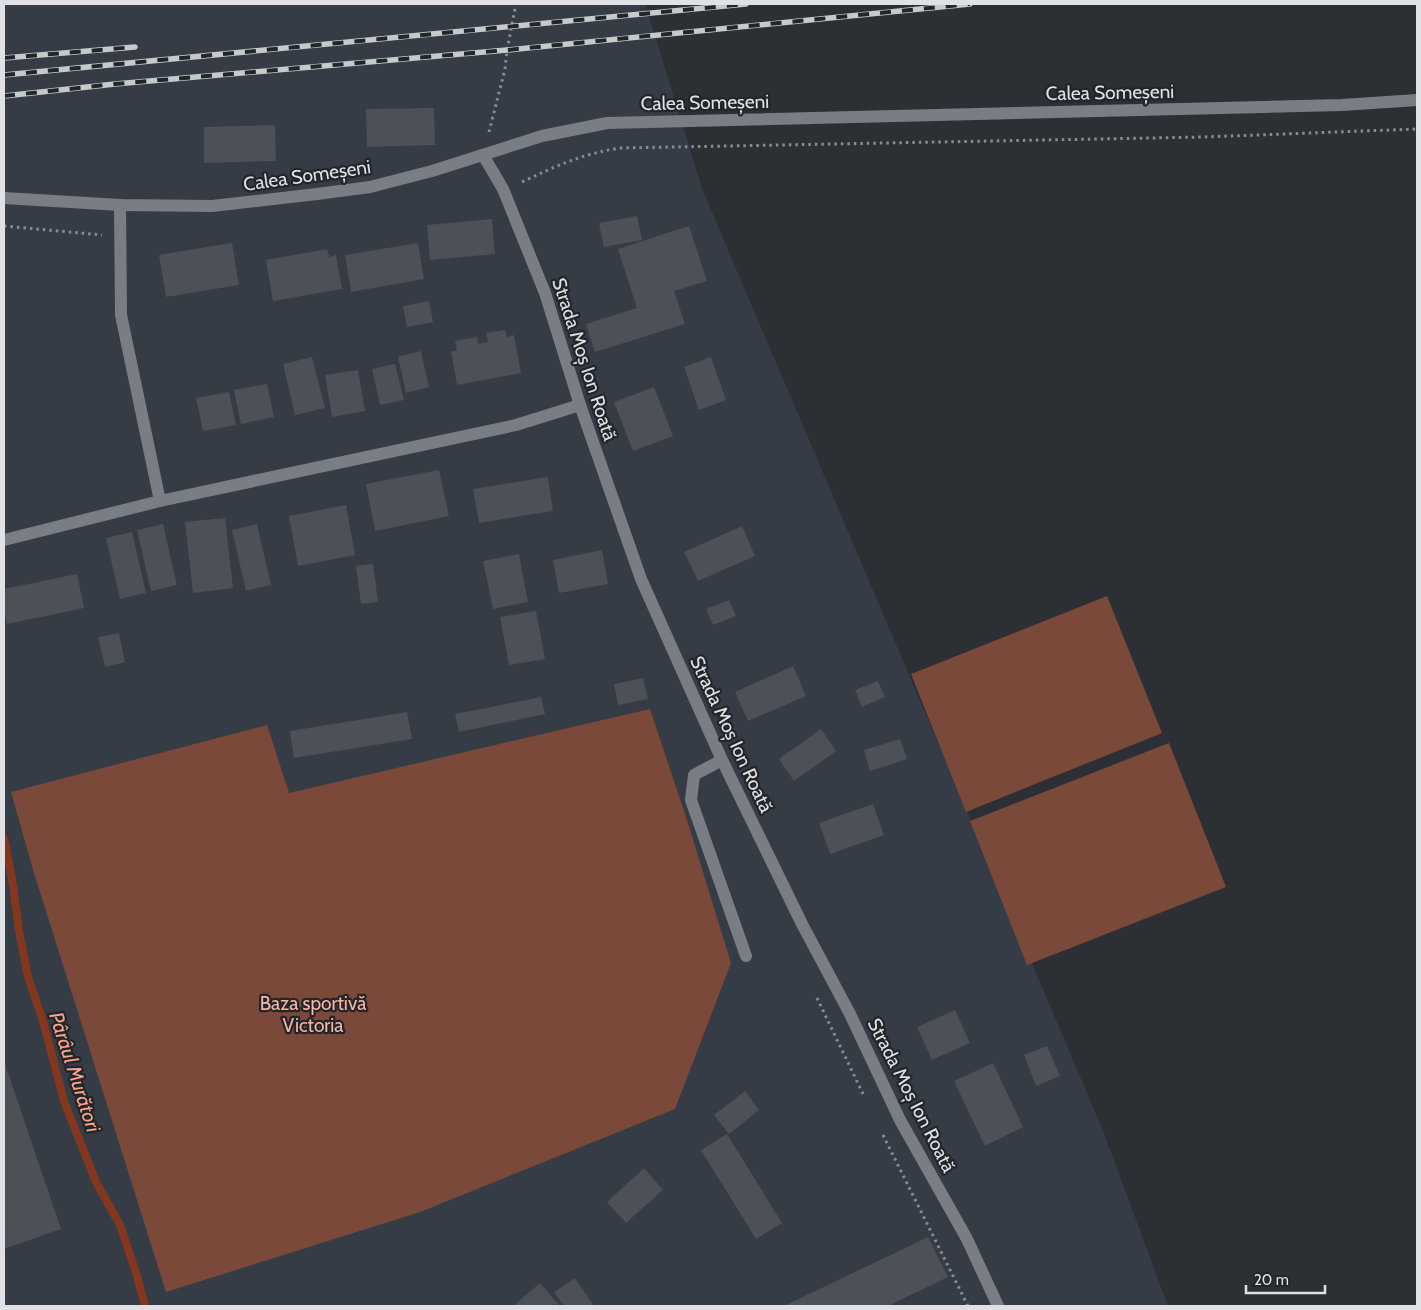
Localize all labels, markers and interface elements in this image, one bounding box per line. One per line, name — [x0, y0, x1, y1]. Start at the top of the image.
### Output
street label: Calea Someșeni — [1046, 80, 1174, 106]
street label: Calea Someșeni — [641, 90, 769, 116]
street label: Calea Someșeni — [242, 155, 372, 197]
street label: Strada Moș Ion Roată — [546, 275, 622, 444]
street label: Strada Moș Ion Roată — [684, 652, 778, 816]
park label: Baza sportivă Victoria — [260, 992, 366, 1037]
water label: Pârâul Murători — [44, 1009, 106, 1136]
street label: Strada Moș Ion Roată — [862, 1014, 960, 1177]
scale bar — [1246, 1262, 1325, 1294]
text: 20 m — [1254, 1271, 1289, 1289]

